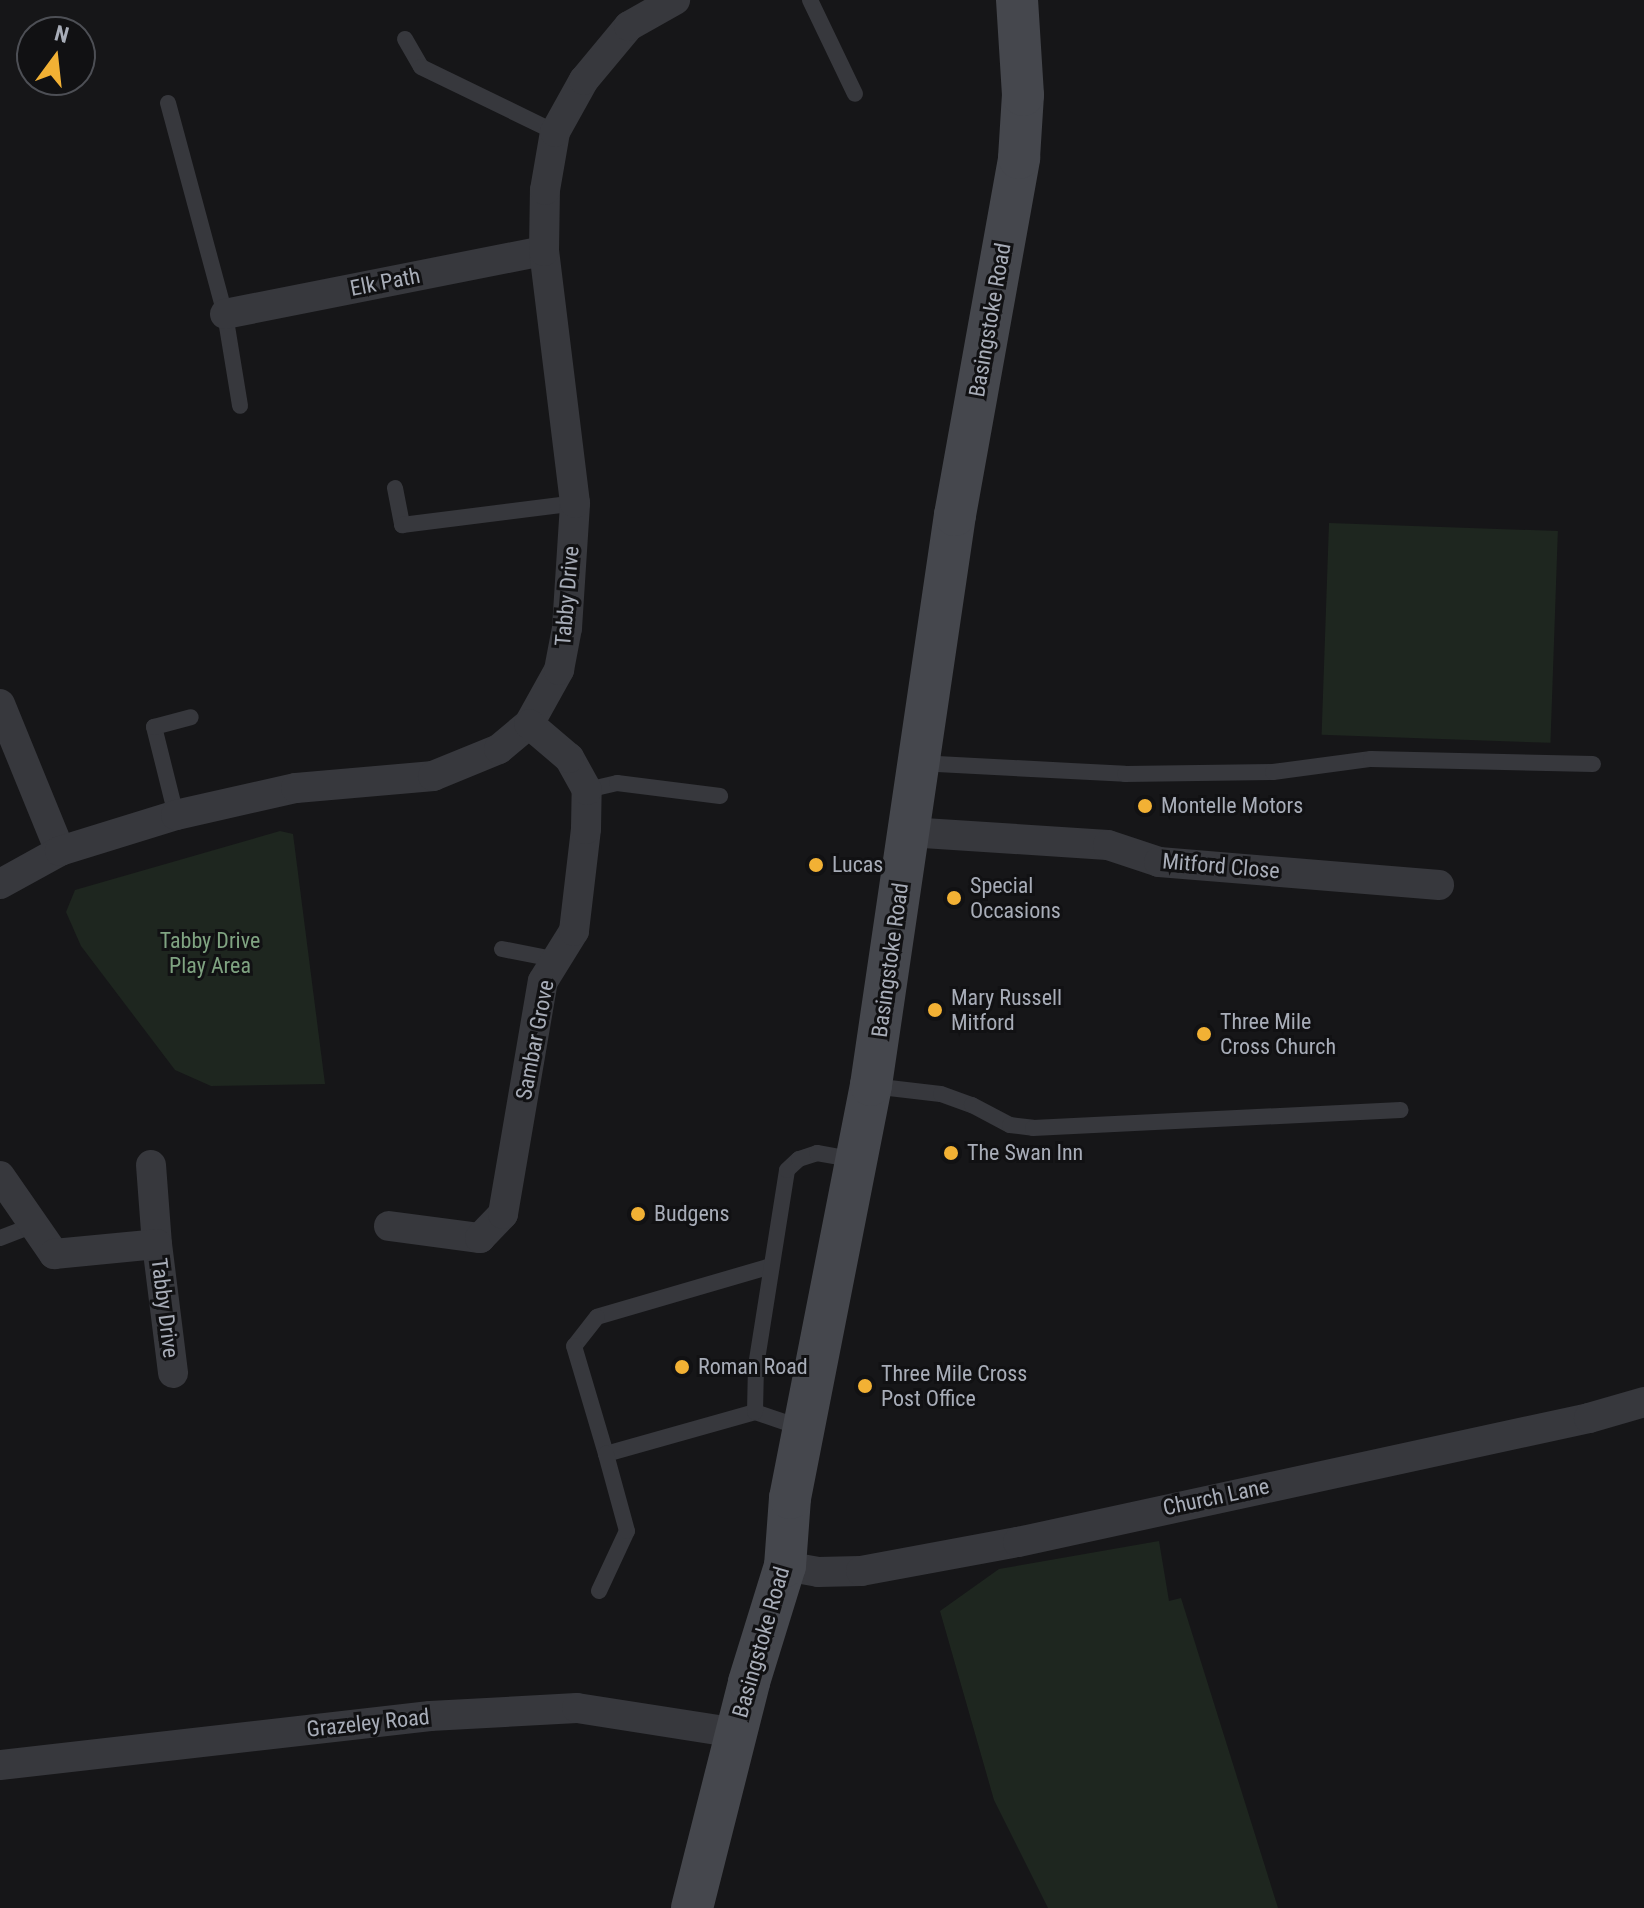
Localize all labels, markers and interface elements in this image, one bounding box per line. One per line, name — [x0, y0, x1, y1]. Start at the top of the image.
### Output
north arrow — [16, 16, 96, 96]
text: N — [52, 20, 72, 48]
street label: Basingstoke Road — [963, 241, 1017, 399]
street label: Elk Path — [348, 262, 422, 302]
street label: Tabby Drive — [549, 545, 585, 647]
place label: Montelle Motors — [1161, 793, 1303, 819]
marker: Montelle Motors — [1136, 797, 1154, 815]
street label: Mitford Close — [1161, 848, 1281, 884]
place label: Lucas — [832, 852, 883, 878]
marker: Lucas — [807, 856, 825, 874]
place label: Special Occasions — [970, 872, 1061, 924]
street label: Basingstoke Road — [866, 881, 914, 1039]
marker: Special Occasions — [945, 889, 963, 907]
park label: Tabby Drive Play Area — [160, 927, 260, 978]
street label: Sambar Grove — [510, 978, 560, 1102]
place label: Mary Russell Mitford — [951, 984, 1062, 1036]
marker: Mary Russell Mitford — [926, 1001, 944, 1019]
place label: Three Mile Cross Church — [1220, 1008, 1336, 1060]
marker: Three Mile Cross Church — [1195, 1025, 1213, 1043]
place label: The Swan Inn — [967, 1140, 1083, 1166]
marker: The Swan Inn — [942, 1144, 960, 1162]
place label: Budgens — [654, 1201, 729, 1227]
marker: Budgens — [629, 1205, 647, 1223]
street label: Tabby Drive — [146, 1257, 184, 1359]
place label: Roman Road — [698, 1354, 808, 1380]
marker: Roman Road — [673, 1358, 691, 1376]
place label: Three Mile Cross Post Office — [881, 1360, 1027, 1412]
marker: Three Mile Cross Post Office — [856, 1377, 874, 1395]
street label: Church Lane — [1160, 1473, 1272, 1521]
street label: Basingstoke Road — [727, 1564, 795, 1720]
street label: Grazeley Road — [305, 1703, 431, 1743]

